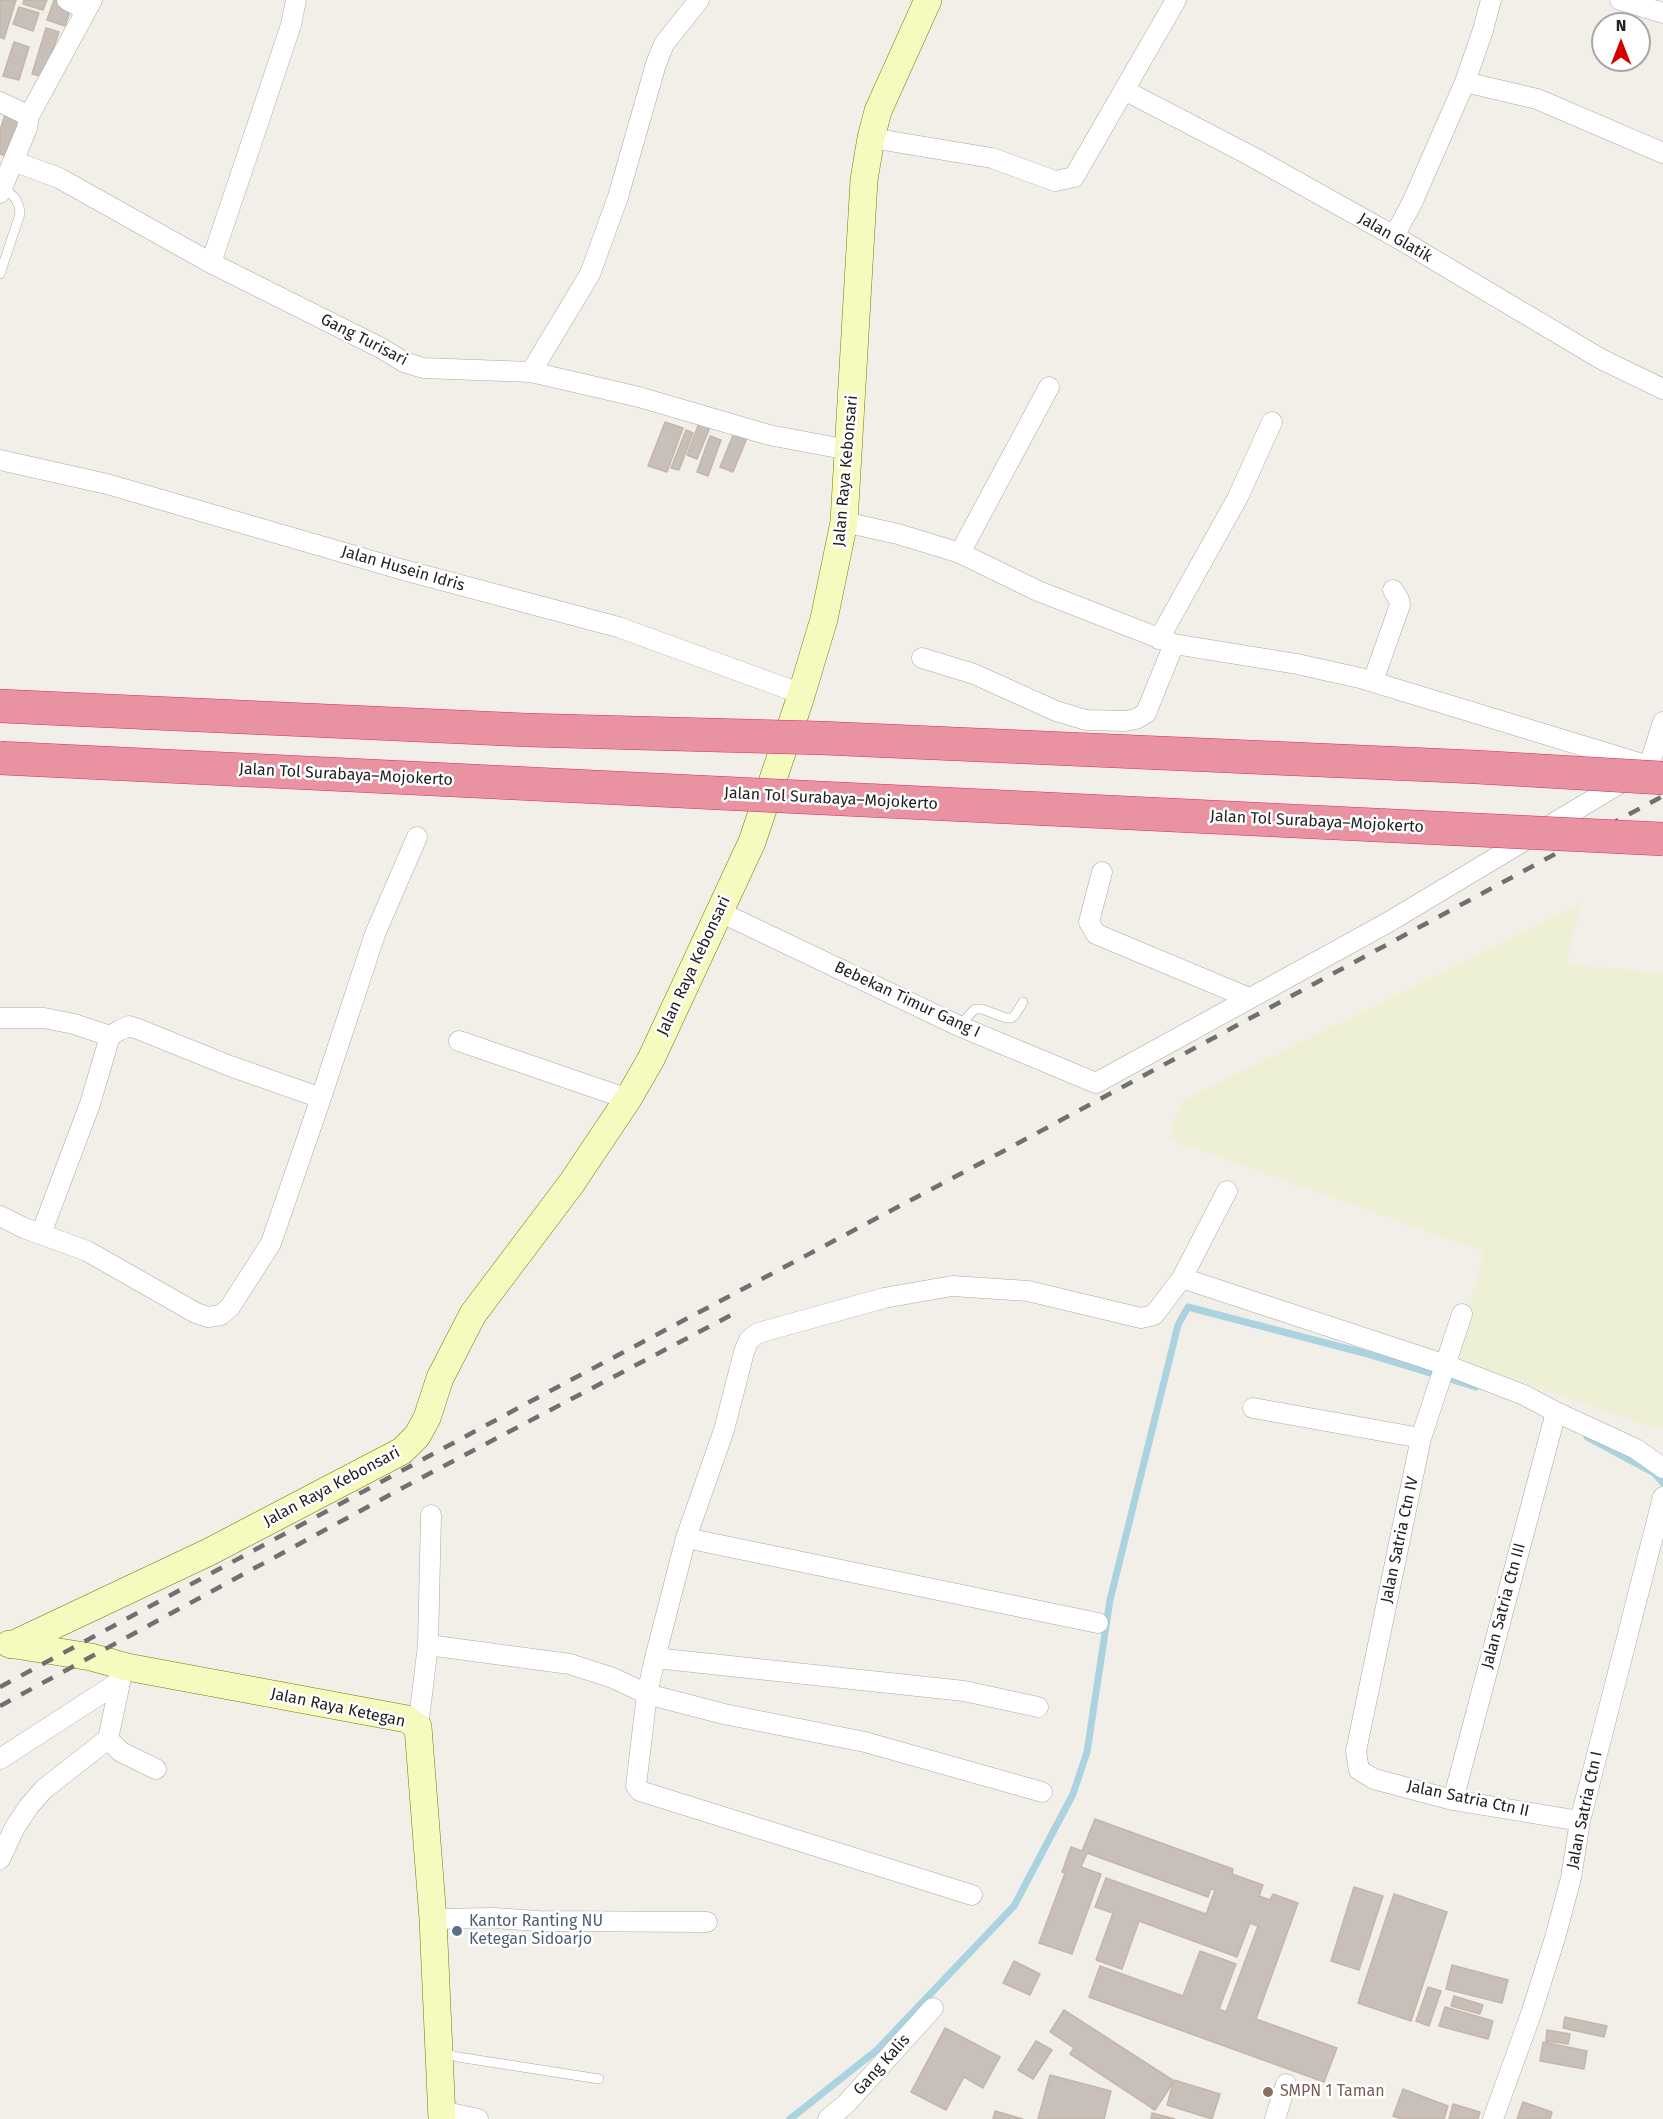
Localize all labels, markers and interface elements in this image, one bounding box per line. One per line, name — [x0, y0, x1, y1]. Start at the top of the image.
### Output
north arrow — [1591, 12, 1651, 72]
text: N — [1616, 16, 1626, 35]
street label: Jalan Glatik — [1355, 209, 1435, 267]
street label: Gang Turisari — [317, 310, 411, 370]
street label: Jalan Raya Kebonsari — [830, 395, 862, 547]
street label: Jalan Husein Idris — [339, 542, 467, 596]
street label: Jalan Tol Surabaya–Mojokerto — [239, 760, 453, 790]
street label: Jalan Tol Surabaya–Mojokerto — [724, 784, 938, 814]
street label: Jalan Tol Surabaya–Mojokerto — [1210, 807, 1424, 837]
street label: Jalan Raya Kebonsari — [653, 893, 735, 1039]
street label: Bebekan Timur Gang I — [831, 958, 983, 1042]
street label: Jalan Raya Kebonsari — [261, 1443, 403, 1531]
street label: Jalan Satria Ctn IV — [1377, 1475, 1423, 1605]
street label: Jalan Satria Ctn III — [1478, 1541, 1530, 1671]
street label: Jalan Raya Ketegan — [269, 1684, 407, 1732]
street label: Jalan Satria Ctn I — [1563, 1749, 1607, 1871]
street label: Jalan Satria Ctn II — [1405, 1777, 1531, 1821]
place label: Kantor Ranting NU Ketegan Sidoarjo — [469, 1912, 603, 1950]
marker: Kantor Ranting NU Ketegan Sidoarjo — [450, 1924, 464, 1938]
street label: Gang Kalis — [850, 2031, 914, 2099]
place label: SMPN 1 Taman — [1280, 2082, 1385, 2102]
marker: SMPN 1 Taman — [1261, 2085, 1275, 2099]

